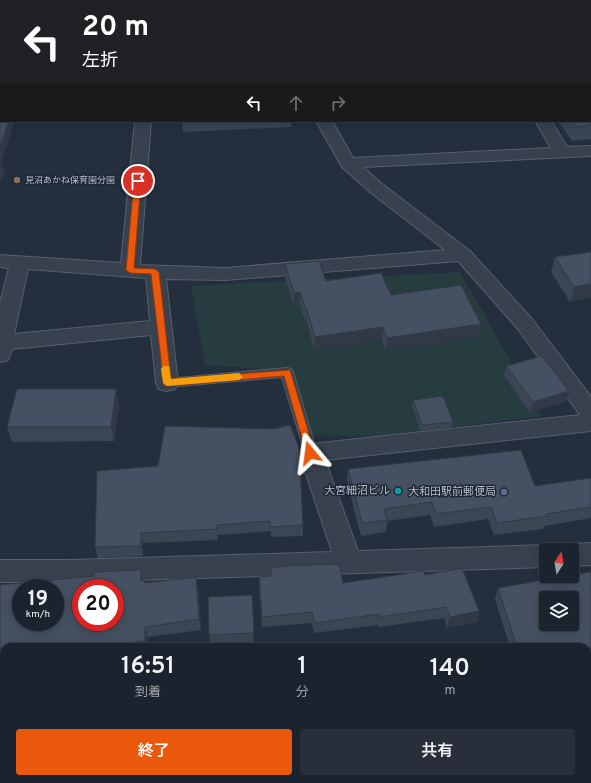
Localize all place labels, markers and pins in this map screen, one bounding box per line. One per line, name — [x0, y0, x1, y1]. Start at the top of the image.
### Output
pin — [121, 164, 155, 198]
marker: 見沼あかね保育園分園 — [12, 175, 22, 185]
place label: 見沼あかね保育園分園 — [25, 175, 115, 186]
place label: 大宮細沼ビル — [324, 484, 390, 498]
place label: 大和田駅前郵便局 — [408, 485, 496, 499]
marker: 大宮細沼ビル — [393, 486, 403, 496]
marker: 大和田駅前郵便局 — [499, 487, 509, 497]

